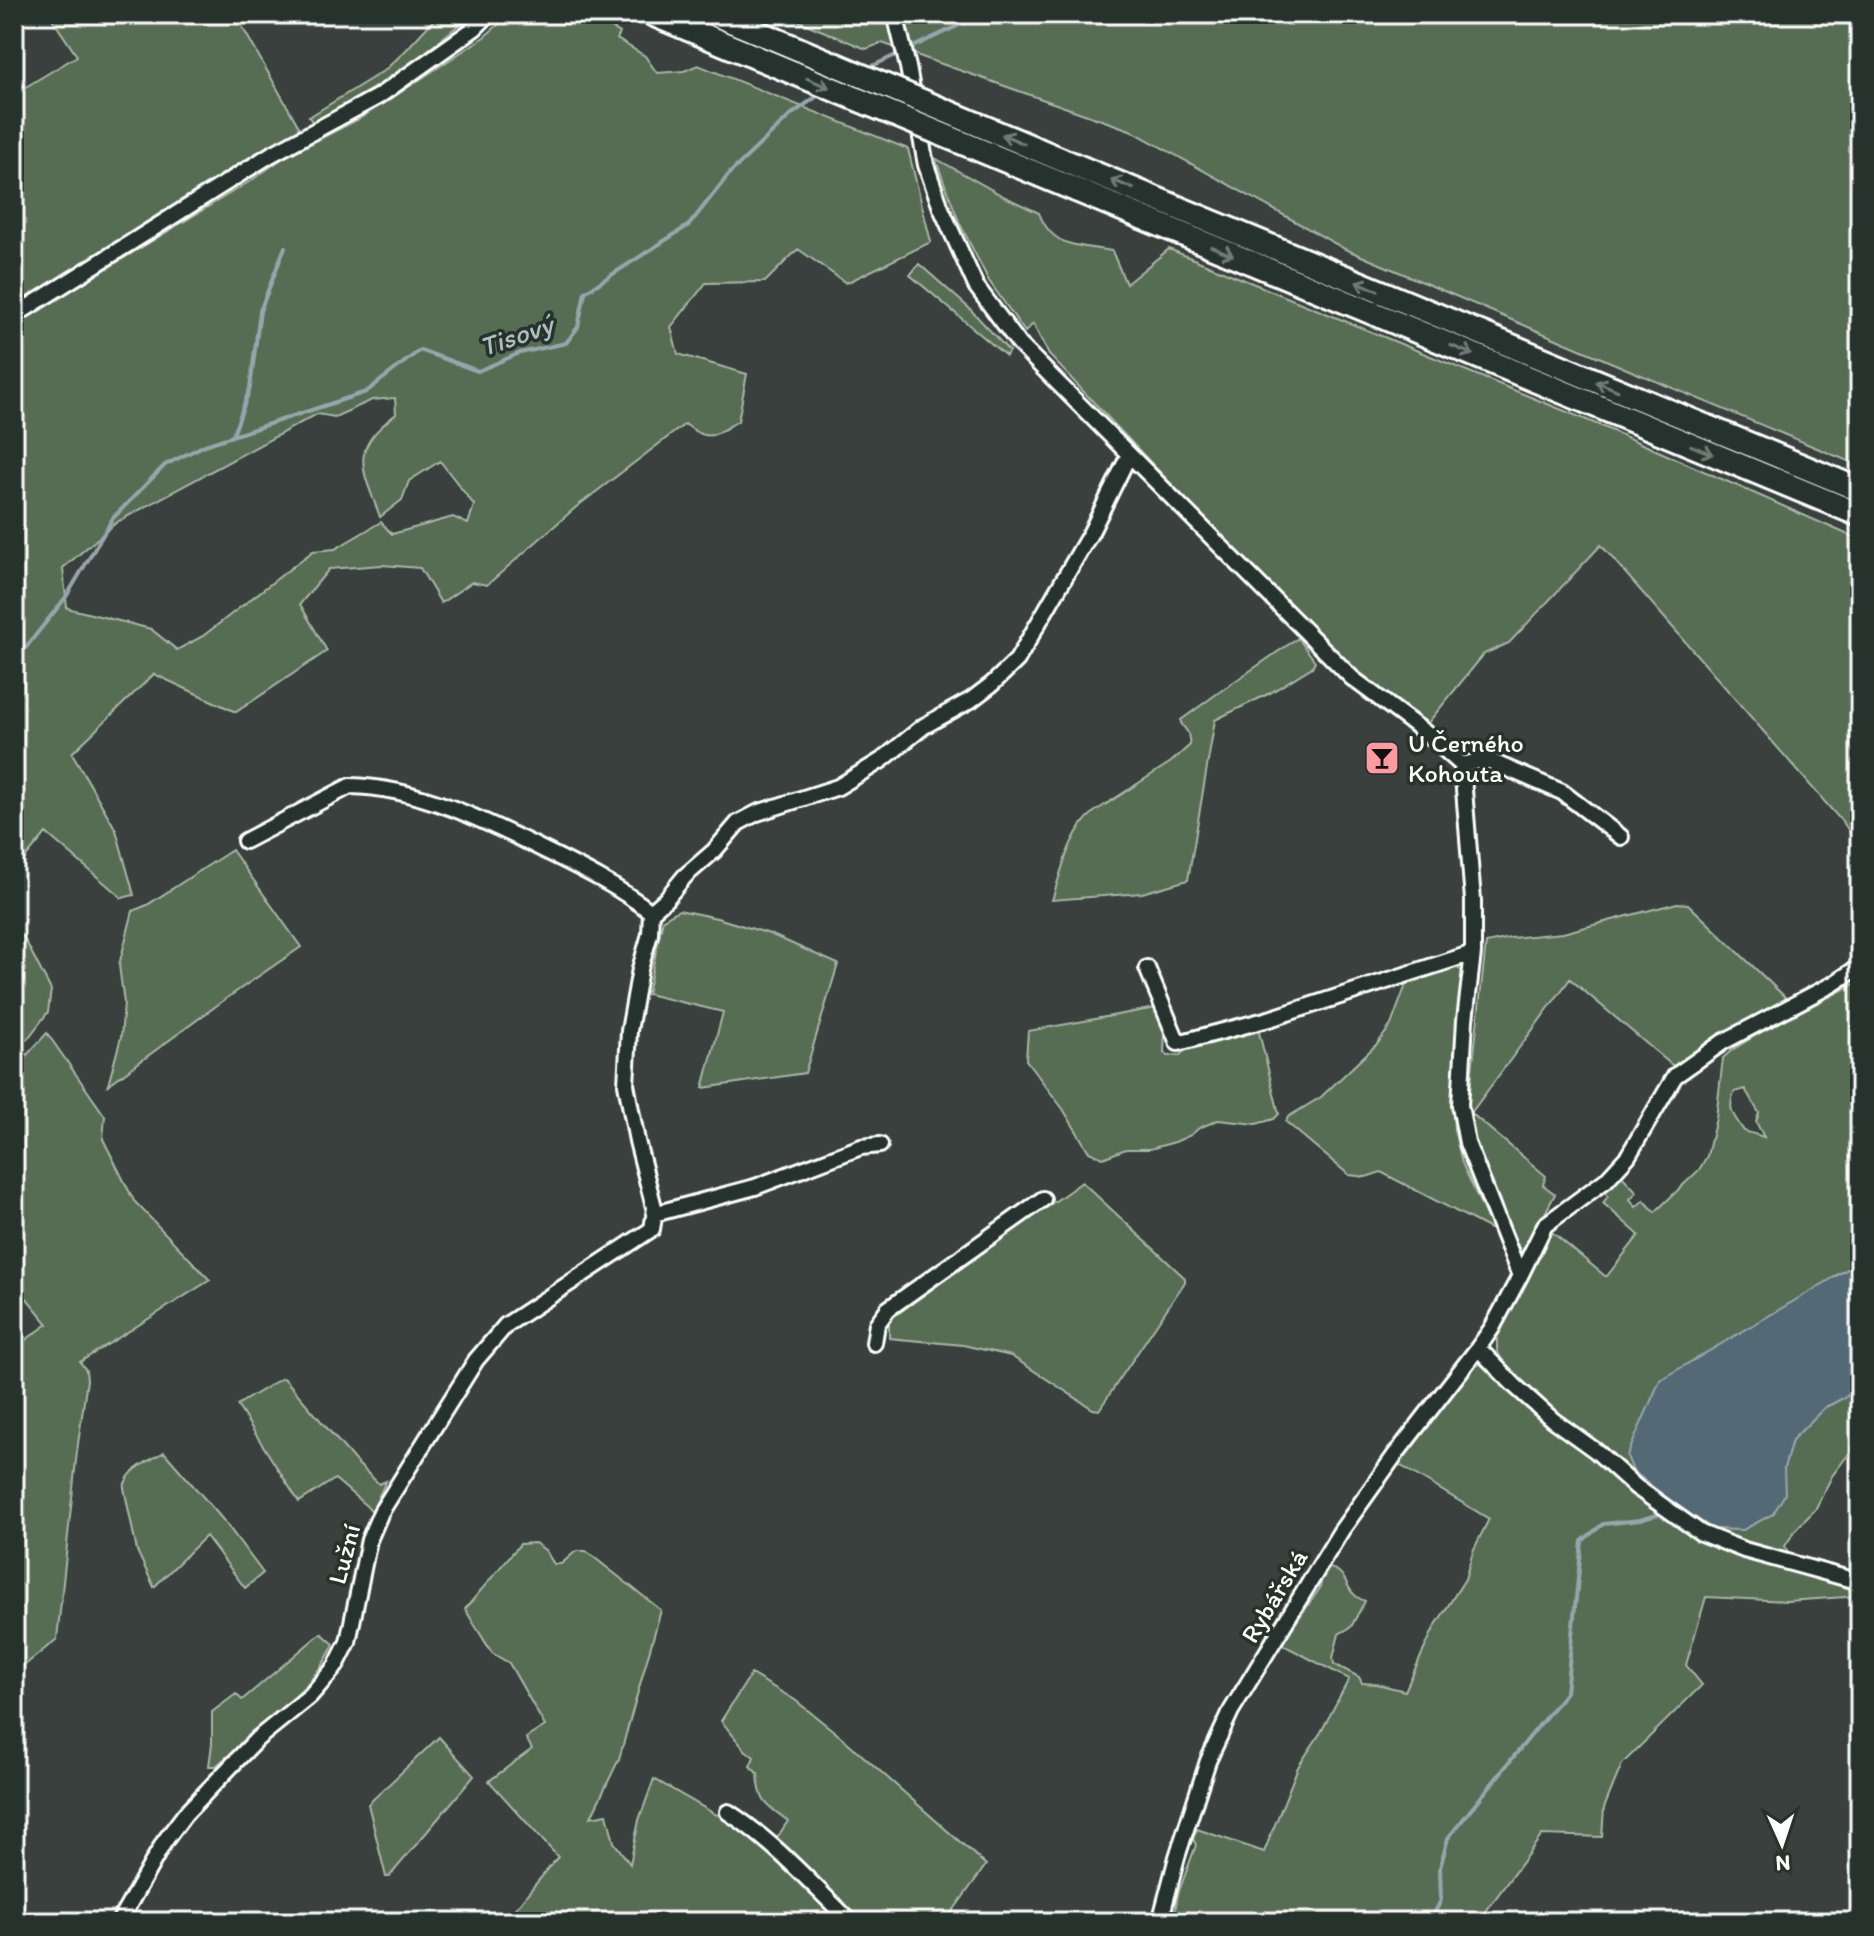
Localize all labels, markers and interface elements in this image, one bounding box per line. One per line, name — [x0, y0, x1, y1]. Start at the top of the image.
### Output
one-way arrow — [805, 77, 830, 91]
one-way arrow — [1001, 130, 1025, 145]
one-way arrow — [1110, 176, 1135, 190]
one-way arrow — [1209, 244, 1234, 259]
one-way arrow — [1355, 278, 1380, 292]
water label: Tisový — [475, 306, 560, 363]
one-way arrow — [1449, 344, 1474, 359]
one-way arrow — [1595, 377, 1620, 392]
one-way arrow — [1689, 443, 1714, 458]
place label: U Černého Kohouta — [1408, 727, 1524, 789]
bar icon: U Černého Kohouta — [1363, 739, 1401, 777]
street label: Lužní — [321, 1520, 367, 1587]
street label: Rybářská — [1234, 1543, 1315, 1649]
north arrow — [1742, 1804, 1822, 1884]
text: N — [1775, 1850, 1791, 1877]

